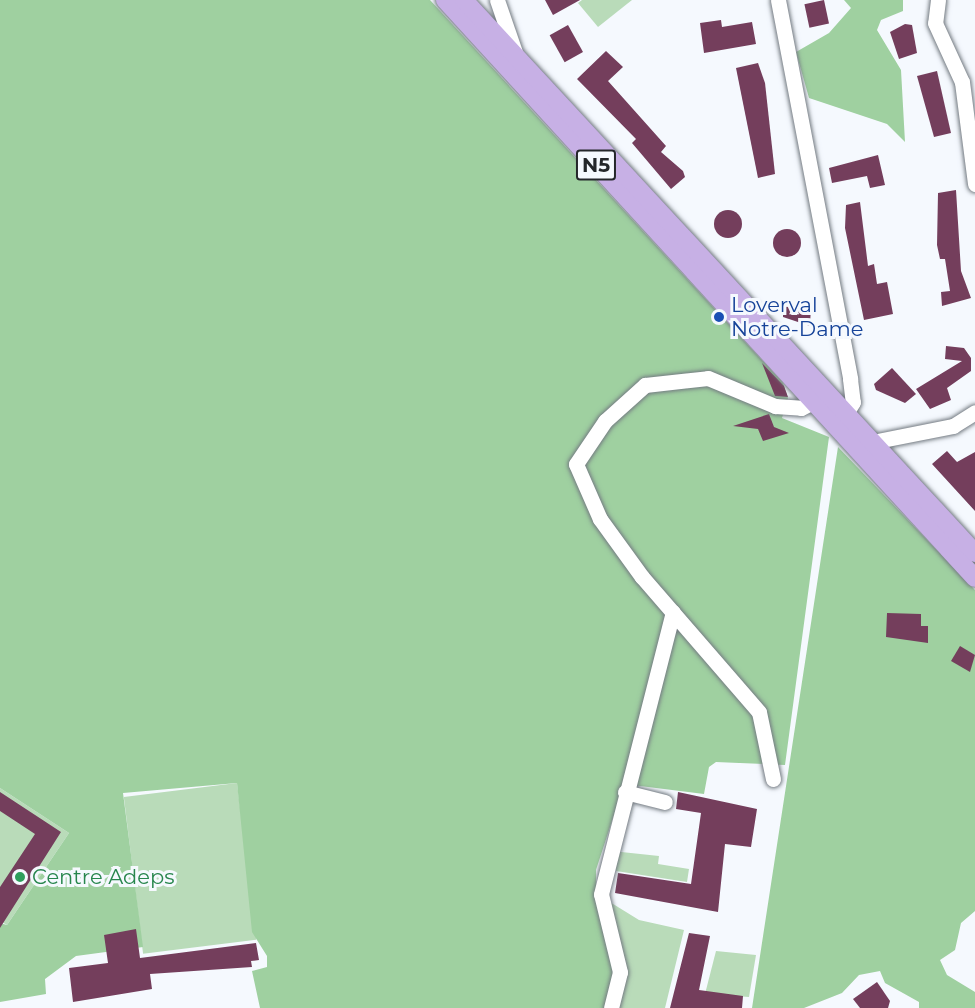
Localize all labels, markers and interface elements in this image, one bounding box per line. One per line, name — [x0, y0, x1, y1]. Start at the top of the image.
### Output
road number: N5 — [575, 148, 617, 182]
place label: Loverval Notre-Dame — [731, 292, 864, 342]
marker: Loverval Notre-Dame — [712, 310, 726, 324]
place label: Centre Adeps — [32, 864, 175, 890]
marker: Centre Adeps — [13, 870, 27, 884]

